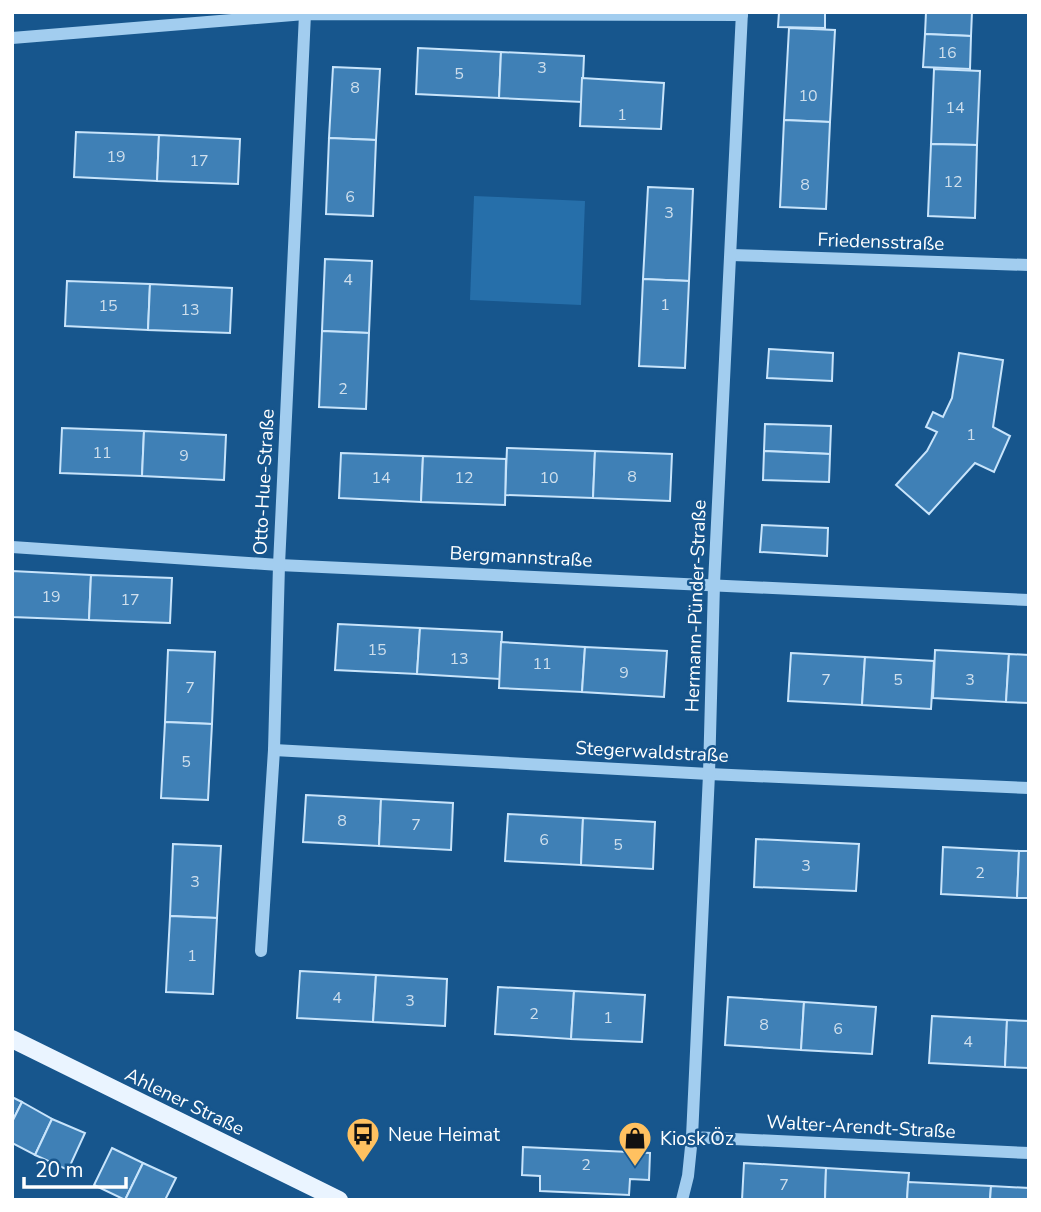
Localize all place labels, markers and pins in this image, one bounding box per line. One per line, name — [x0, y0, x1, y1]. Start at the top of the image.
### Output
bus stop icon: Neue Heimat — [344, 1115, 382, 1164]
shop icon: Kiosk Öz — [616, 1119, 654, 1168]
place label: Neue Heimat — [388, 1122, 500, 1148]
place label: Kiosk Öz — [660, 1126, 734, 1152]

